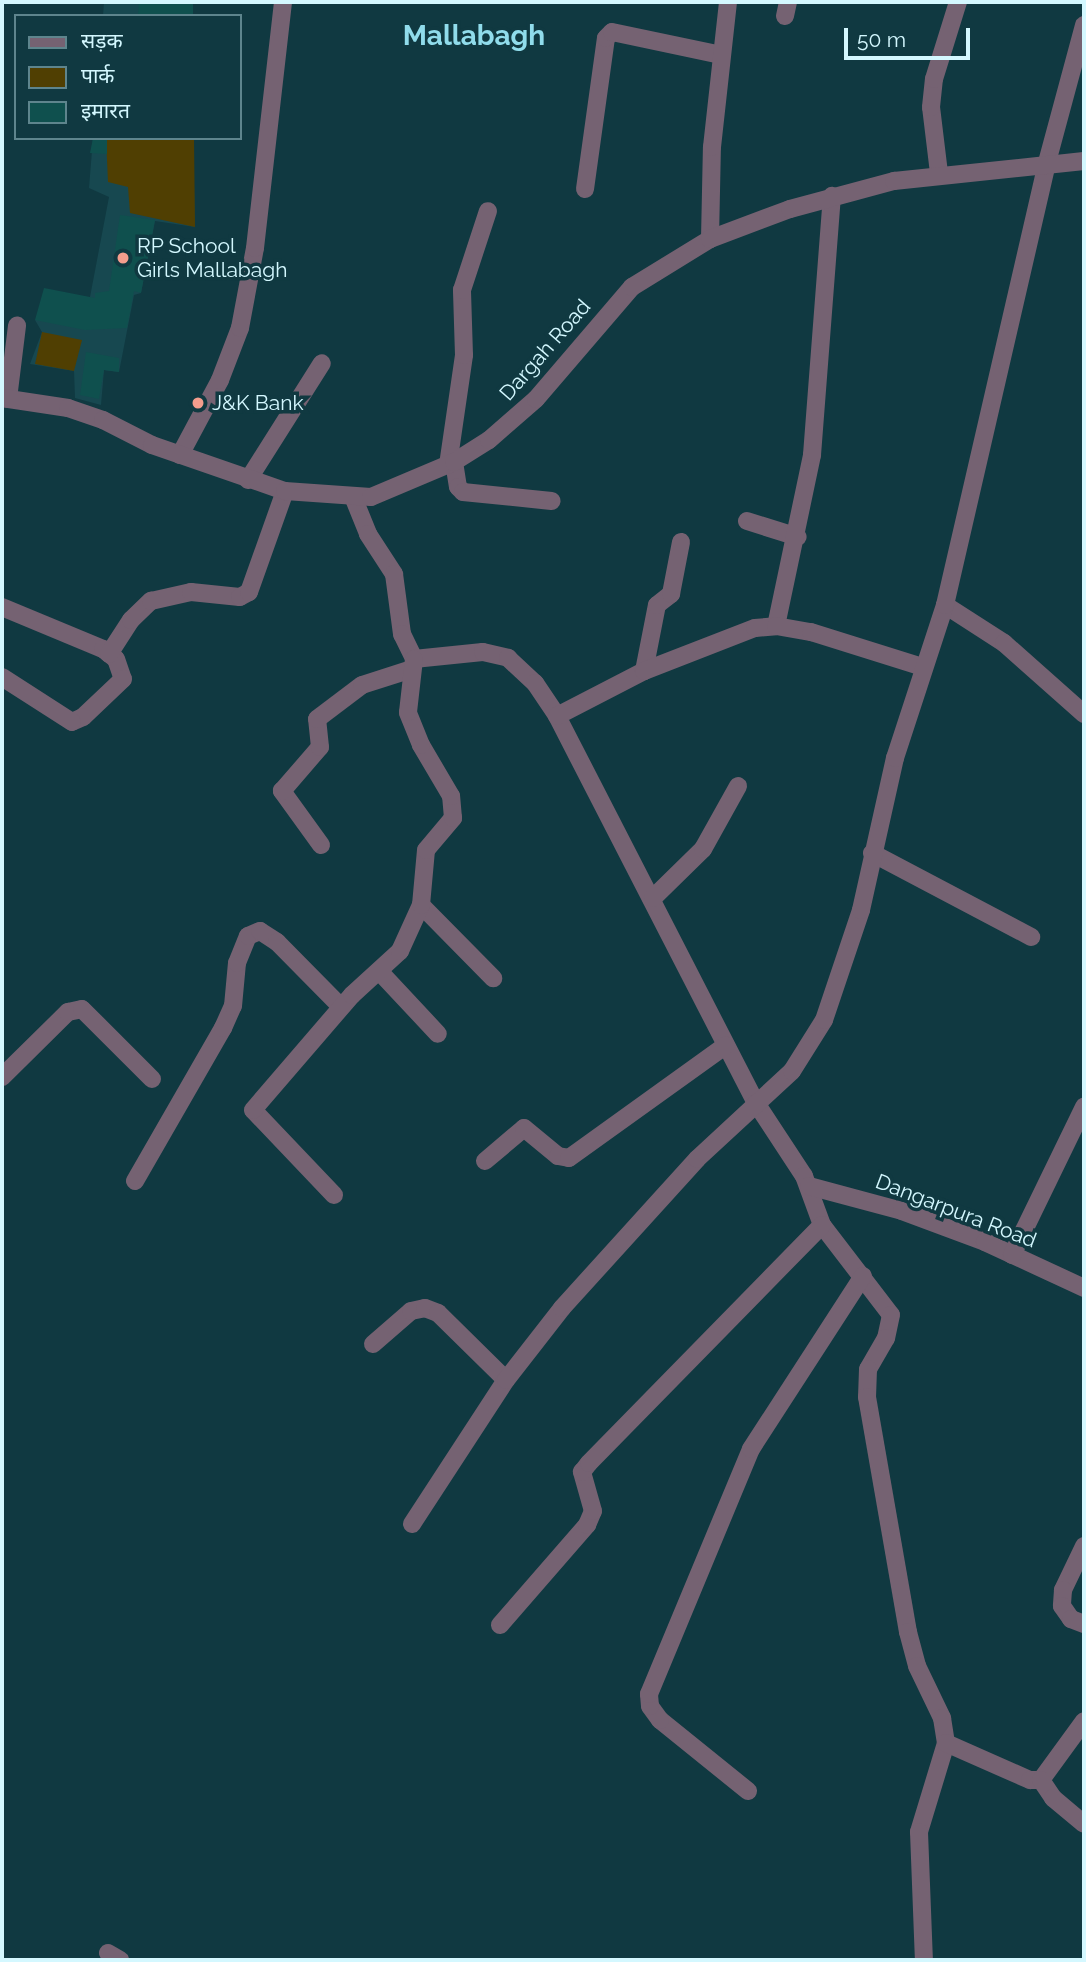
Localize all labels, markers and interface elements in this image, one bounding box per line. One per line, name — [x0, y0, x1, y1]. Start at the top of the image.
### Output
legend — [14, 14, 242, 140]
scale bar — [848, 14, 974, 58]
district label: Mallabagh — [403, 19, 545, 53]
text: 50 m — [857, 27, 906, 52]
text: सड़क — [81, 28, 123, 53]
text: पार्क — [81, 63, 115, 88]
text: इमारत — [81, 98, 130, 123]
place label: RP School Girls Mallabagh — [137, 233, 287, 283]
marker: RP School Girls Mallabagh — [115, 250, 131, 266]
street label: Dargah Road — [494, 294, 596, 406]
place label: J&K Bank — [212, 390, 304, 416]
marker: J&K Bank — [190, 395, 206, 411]
street label: Dangarpura Road — [872, 1169, 1040, 1253]

